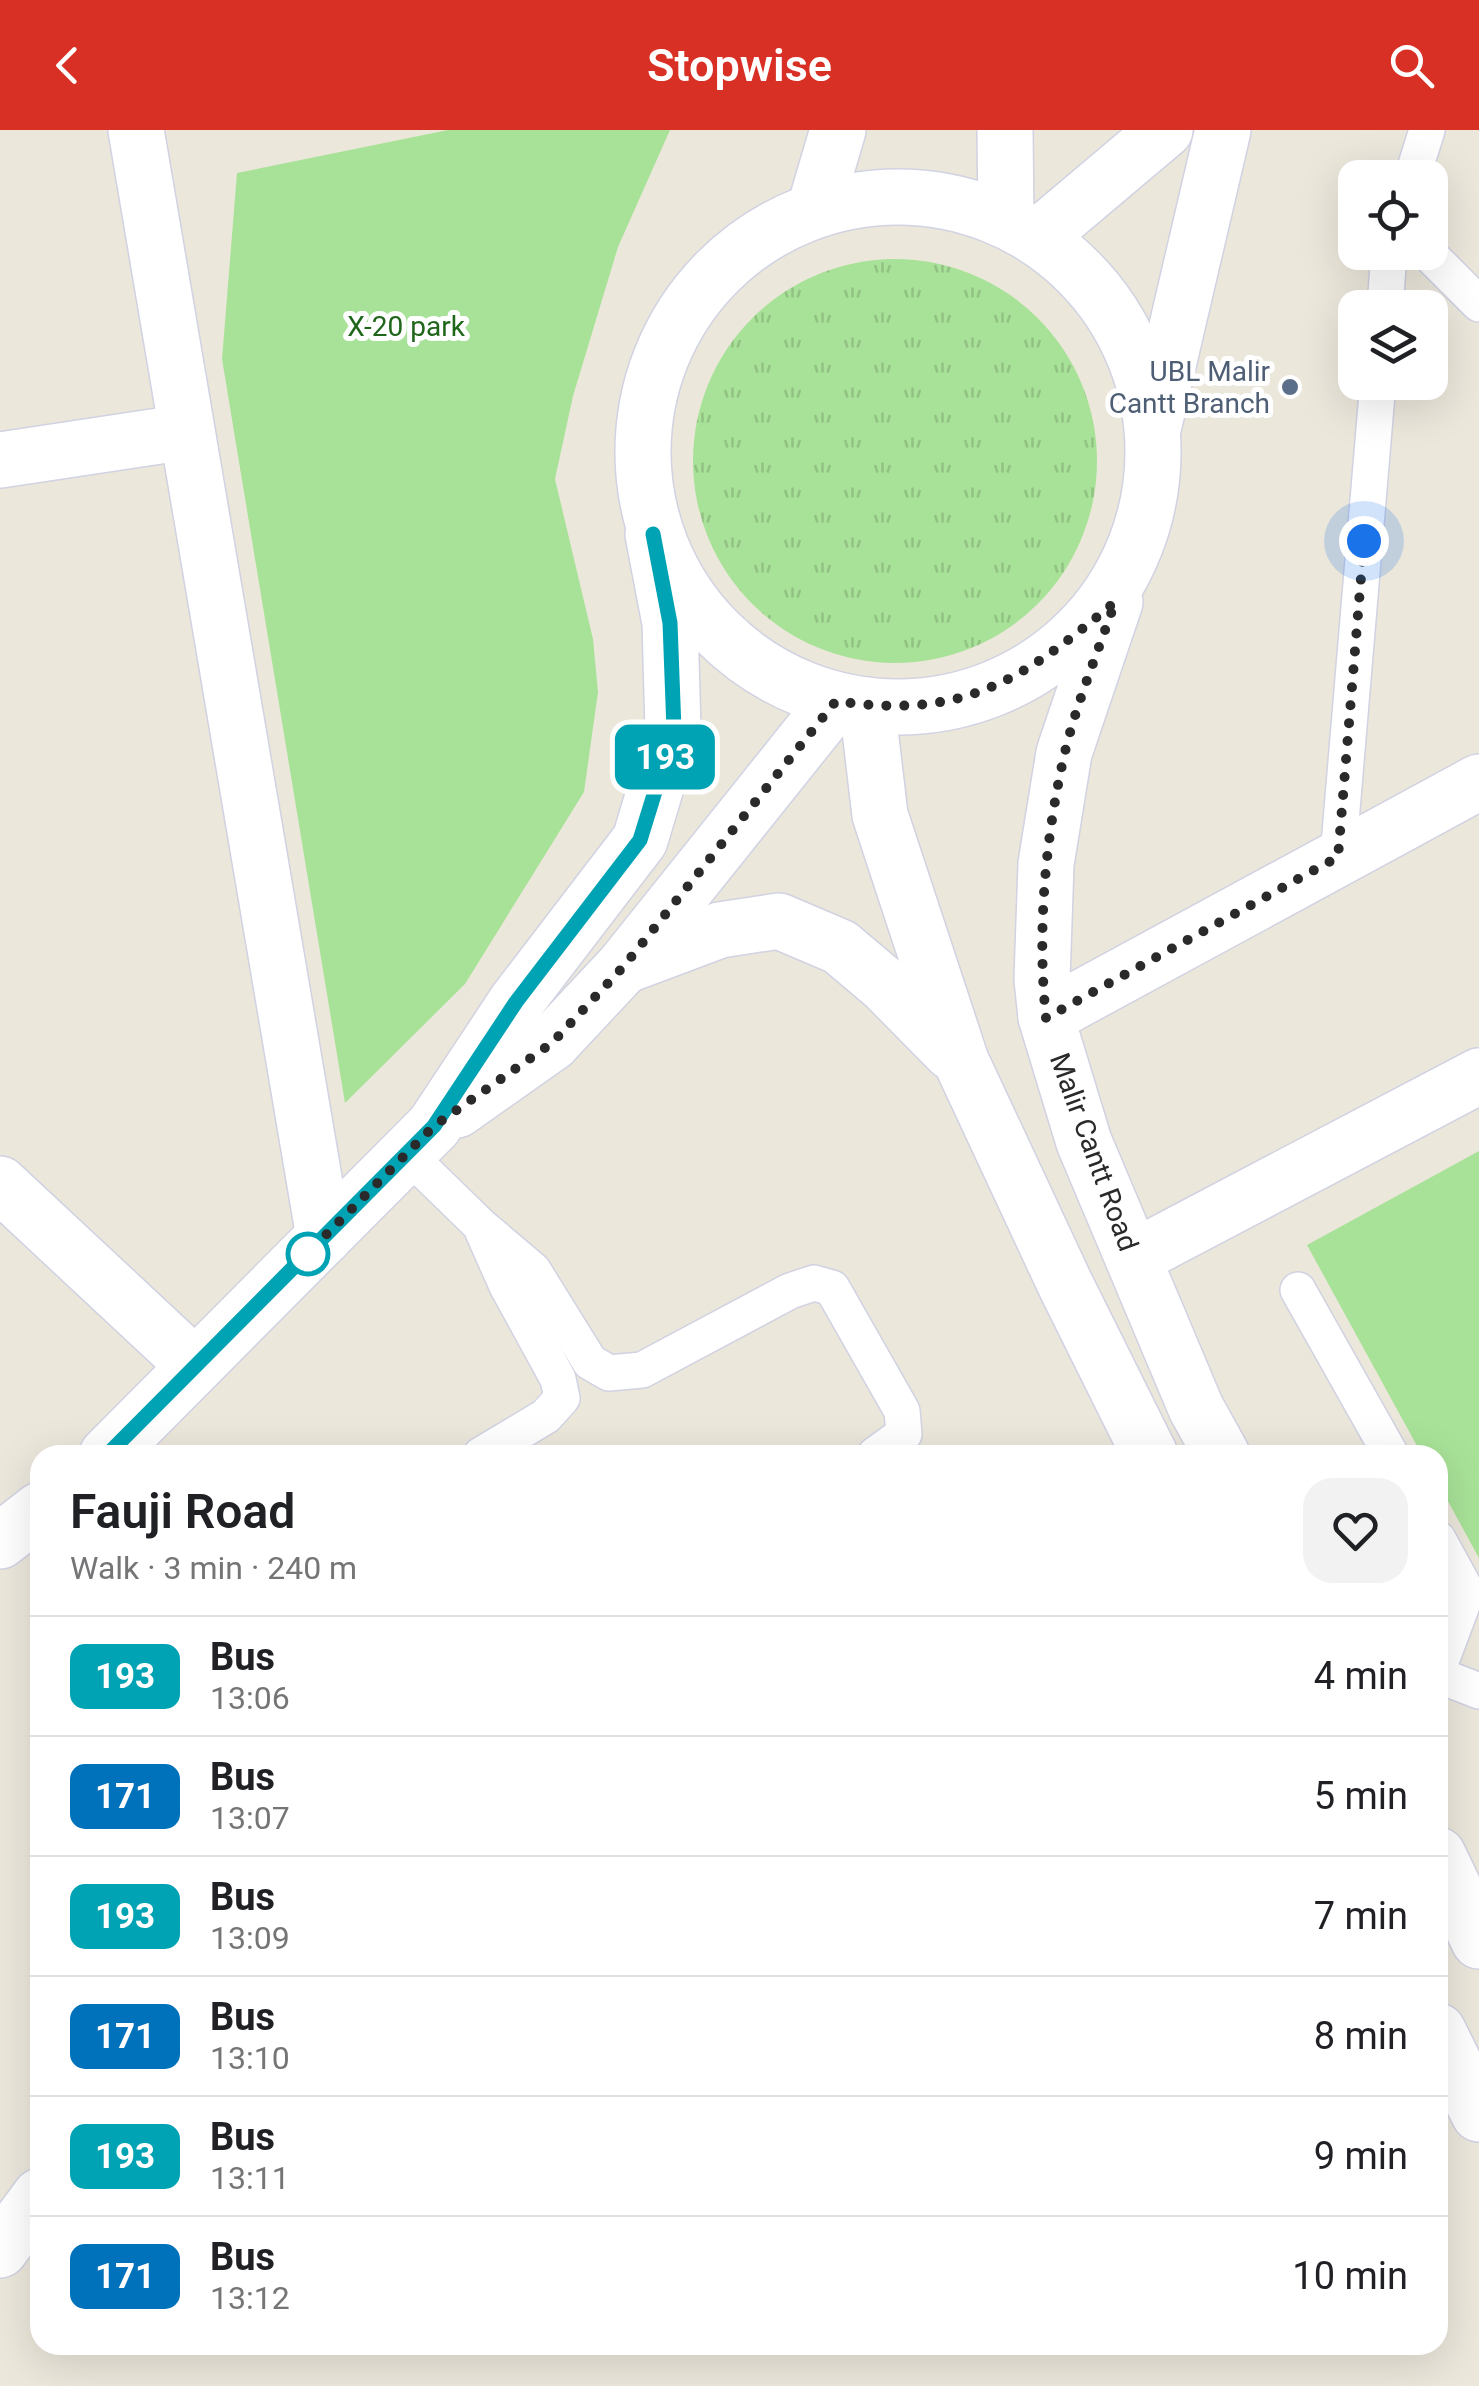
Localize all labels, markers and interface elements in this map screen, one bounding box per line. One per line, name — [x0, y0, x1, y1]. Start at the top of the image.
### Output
icon: back — [40, 38, 95, 93]
icon: search — [1384, 38, 1439, 93]
text: Stopwise — [647, 39, 832, 92]
map controls — [1338, 160, 1448, 400]
button: locate — [1338, 160, 1448, 270]
button: layers — [1338, 290, 1448, 400]
park label: X-20 park — [347, 310, 466, 343]
place label: UBL Malir Cantt Branch — [1109, 355, 1270, 420]
marker: UBL Malir Cantt Branch — [1279, 376, 1301, 398]
your location — [1339, 516, 1389, 566]
line badge: 193 — [608, 724, 722, 790]
text: 193 — [635, 737, 695, 778]
street label: Malir Cantt Road — [1043, 1049, 1145, 1255]
unlabelled marker — [287, 1233, 329, 1275]
button: heart — [1303, 1478, 1408, 1583]
text: Fauji Road — [70, 1483, 295, 1540]
text: Walk · 3 min · 240 m — [70, 1549, 357, 1587]
text: Bus — [210, 1635, 275, 1679]
text: 4 min — [1314, 1654, 1408, 1698]
text: 193 — [95, 1656, 155, 1697]
text: 13:06 — [210, 1679, 290, 1717]
text: Bus — [210, 1755, 275, 1799]
text: 5 min — [1314, 1774, 1408, 1818]
text: 171 — [95, 1776, 155, 1817]
text: 13:07 — [210, 1799, 290, 1837]
text: Bus — [210, 1875, 275, 1919]
text: 7 min — [1314, 1894, 1408, 1938]
text: 193 — [95, 1896, 155, 1937]
text: 13:09 — [210, 1919, 290, 1957]
text: Bus — [210, 1995, 275, 2039]
text: 8 min — [1314, 2014, 1408, 2058]
text: 171 — [95, 2016, 155, 2057]
text: 13:10 — [210, 2039, 290, 2077]
text: Bus — [210, 2115, 275, 2159]
text: 9 min — [1314, 2134, 1408, 2178]
text: 193 — [95, 2136, 155, 2177]
text: 13:11 — [210, 2159, 290, 2197]
text: Bus — [210, 2235, 275, 2279]
text: 10 min — [1292, 2254, 1408, 2298]
text: 171 — [95, 2256, 155, 2297]
text: 13:12 — [210, 2279, 290, 2317]

